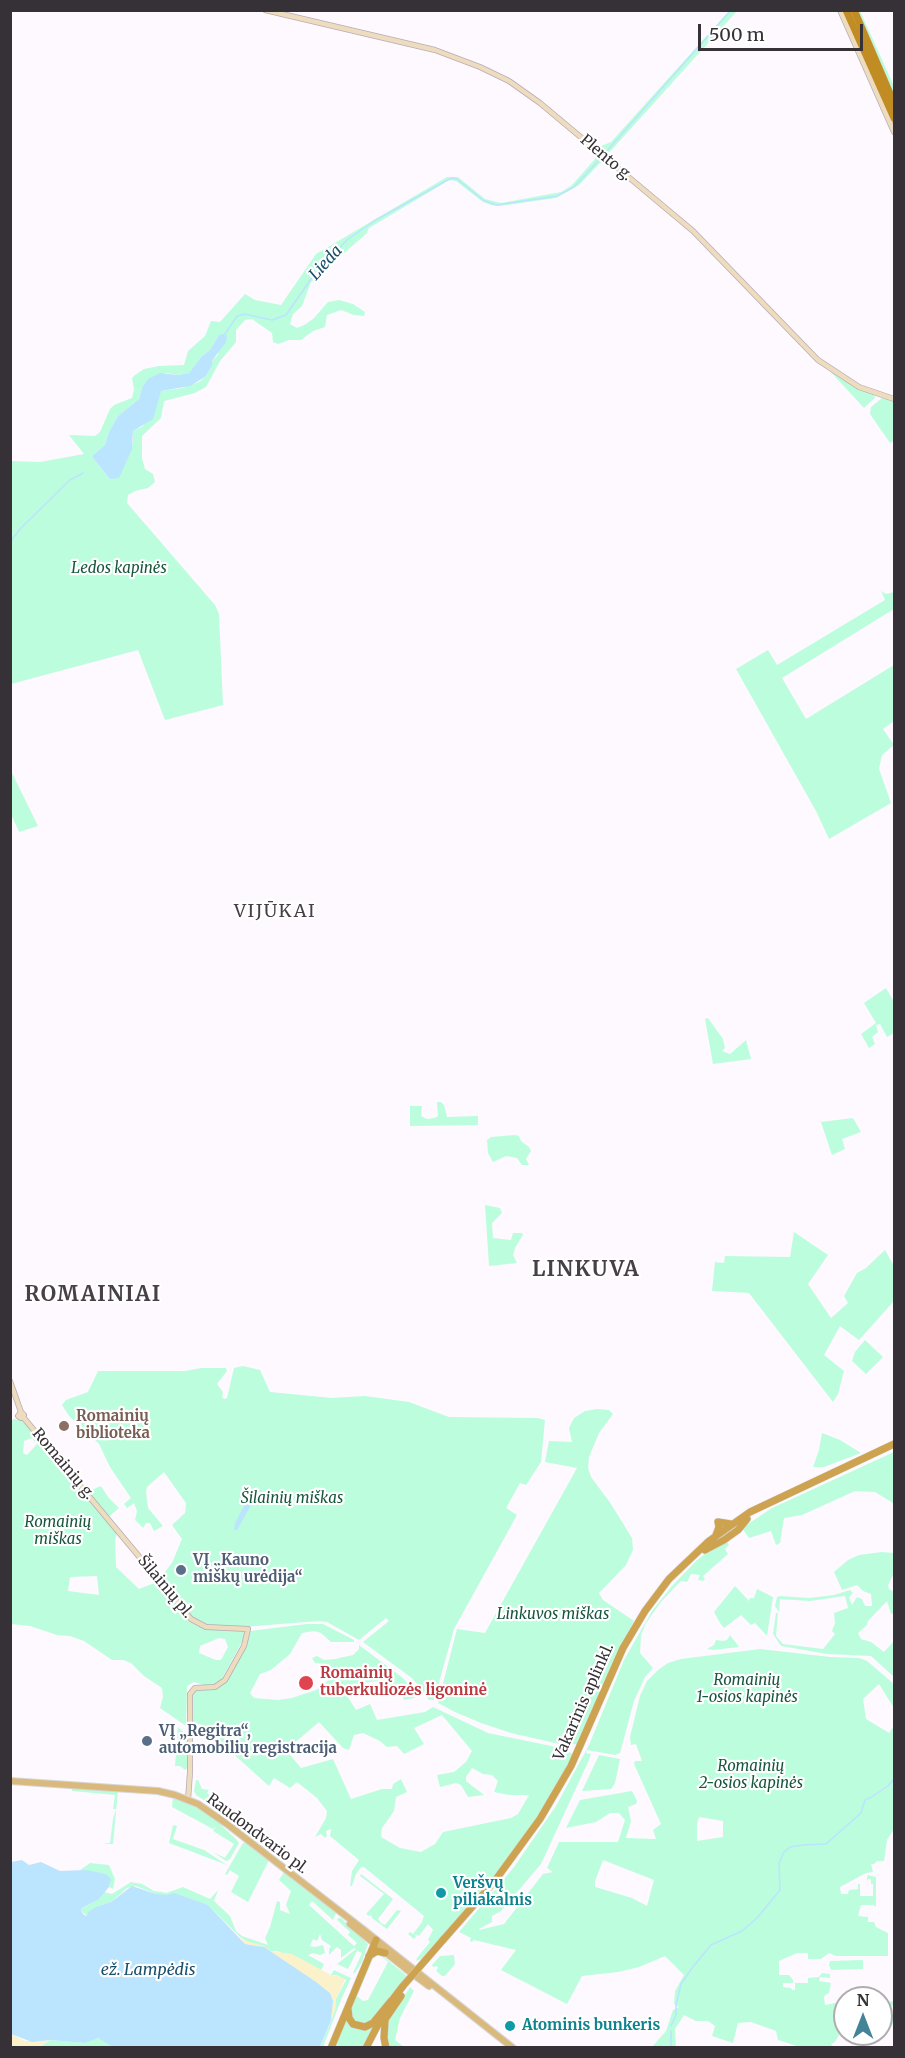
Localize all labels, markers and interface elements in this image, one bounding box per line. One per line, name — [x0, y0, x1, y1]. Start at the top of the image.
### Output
scale bar — [701, 12, 866, 50]
text: 500 m — [709, 23, 765, 46]
street label: Plento g. — [576, 131, 636, 185]
water label: Lieda — [305, 242, 347, 284]
park label: Ledos kapinės — [71, 560, 167, 578]
district label: VIJŪKAI — [234, 901, 316, 923]
district label: LINKUVA — [532, 1257, 640, 1283]
district label: ROMAINIAI — [24, 1282, 162, 1308]
place label: Romainių biblioteka — [76, 1408, 150, 1443]
marker: Romainių biblioteka — [57, 1419, 71, 1433]
street label: Romainių g. — [28, 1425, 98, 1503]
park label: Šilainių miškas — [241, 1490, 343, 1508]
park label: Romainių miškas — [25, 1514, 91, 1549]
street label: Šilainių pl. — [134, 1552, 196, 1622]
place label: VĮ „Kauno miškų urėdija“ — [193, 1552, 303, 1587]
marker: VĮ „Kauno miškų urėdija“ — [174, 1563, 188, 1577]
park label: Linkuvos miškas — [497, 1606, 609, 1624]
street label: Vakarinis aplinkl. — [550, 1641, 618, 1763]
place label: Romainių tuberkuliozės ligoninė — [320, 1665, 487, 1700]
park label: Romainių 1-osios kapinės — [696, 1672, 798, 1707]
marker: Romainių tuberkuliozės ligoninė — [297, 1674, 315, 1692]
place label: VĮ „Regitra“, automobilių registracija — [159, 1723, 337, 1758]
marker: VĮ „Regitra“, automobilių registracija — [140, 1734, 154, 1748]
park label: Romainių 2-osios kapinės — [699, 1758, 803, 1793]
street label: Raudondvario pl. — [203, 1790, 311, 1878]
place label: Veršvų piliakalnis — [453, 1875, 532, 1910]
marker: Veršvų piliakalnis — [434, 1886, 448, 1900]
water label: ež. Lampėdis — [101, 1960, 195, 1980]
north arrow — [833, 1986, 893, 2046]
text: N — [857, 1990, 869, 2010]
place label: Atominis bunkeris — [522, 2017, 660, 2035]
marker: Atominis bunkeris — [503, 2019, 517, 2033]

